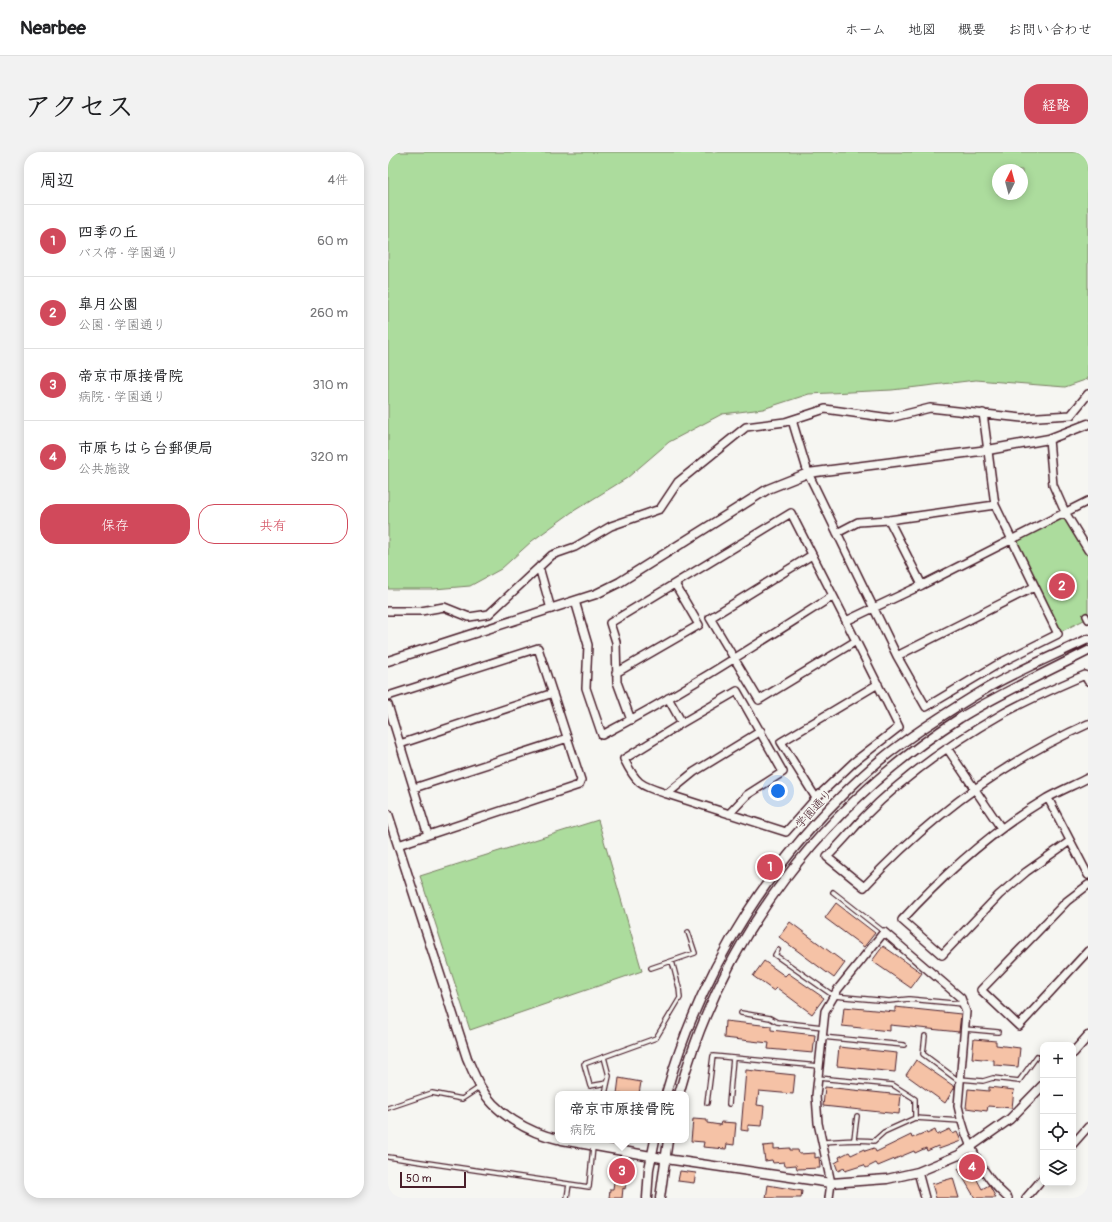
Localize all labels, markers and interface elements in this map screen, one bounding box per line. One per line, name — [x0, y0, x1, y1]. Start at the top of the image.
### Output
text: Nearbee — [20, 16, 86, 40]
text: ホーム — [845, 21, 886, 38]
text: 地図 — [908, 21, 936, 38]
text: 概要 — [958, 21, 986, 38]
text: お問い合わせ — [1008, 21, 1092, 38]
button: 経路 — [1024, 84, 1088, 124]
text: アクセス — [24, 90, 134, 125]
north arrow — [992, 164, 1028, 200]
text: 周辺 — [40, 170, 74, 191]
text: 4件 — [327, 172, 348, 188]
text: 四季の丘 — [78, 223, 138, 242]
text: 1 — [50, 233, 56, 249]
text: 60 m — [317, 233, 348, 249]
text: バス停 · 学園通り — [78, 245, 179, 261]
text: 皐月公園 — [78, 295, 138, 314]
text: 2 — [49, 305, 57, 321]
text: 260 m — [310, 305, 348, 321]
text: 公園 · 学園通り — [78, 317, 166, 333]
text: 帝京市原接骨院 — [78, 367, 183, 386]
text: 3 — [49, 377, 57, 393]
text: 310 m — [312, 377, 348, 393]
text: 病院 · 学園通り — [78, 389, 166, 405]
text: 市原ちはら台郵便局 — [78, 439, 213, 458]
text: 4 — [49, 449, 57, 465]
text: 320 m — [310, 449, 348, 465]
text: 公共施設 — [78, 461, 130, 477]
button: 保存 — [40, 504, 190, 544]
button: 共有 — [198, 504, 348, 544]
pin: 2 — [1049, 571, 1075, 601]
your location — [768, 781, 788, 801]
street label: 学園通り — [792, 786, 836, 832]
pin: 1 — [757, 852, 783, 882]
map controls — [1040, 1042, 1076, 1186]
button: + — [1040, 1042, 1076, 1078]
button: − — [1040, 1078, 1076, 1114]
popup — [555, 1091, 689, 1143]
text: 帝京市原接骨院 — [569, 1100, 675, 1119]
button: locate — [1040, 1114, 1076, 1150]
text: 病院 — [569, 1122, 596, 1138]
button: layers — [1040, 1150, 1076, 1186]
pin: 4 — [959, 1152, 985, 1182]
pin: 3 — [609, 1156, 635, 1186]
scale bar — [400, 1170, 466, 1189]
text: 50 m — [406, 1172, 432, 1185]

